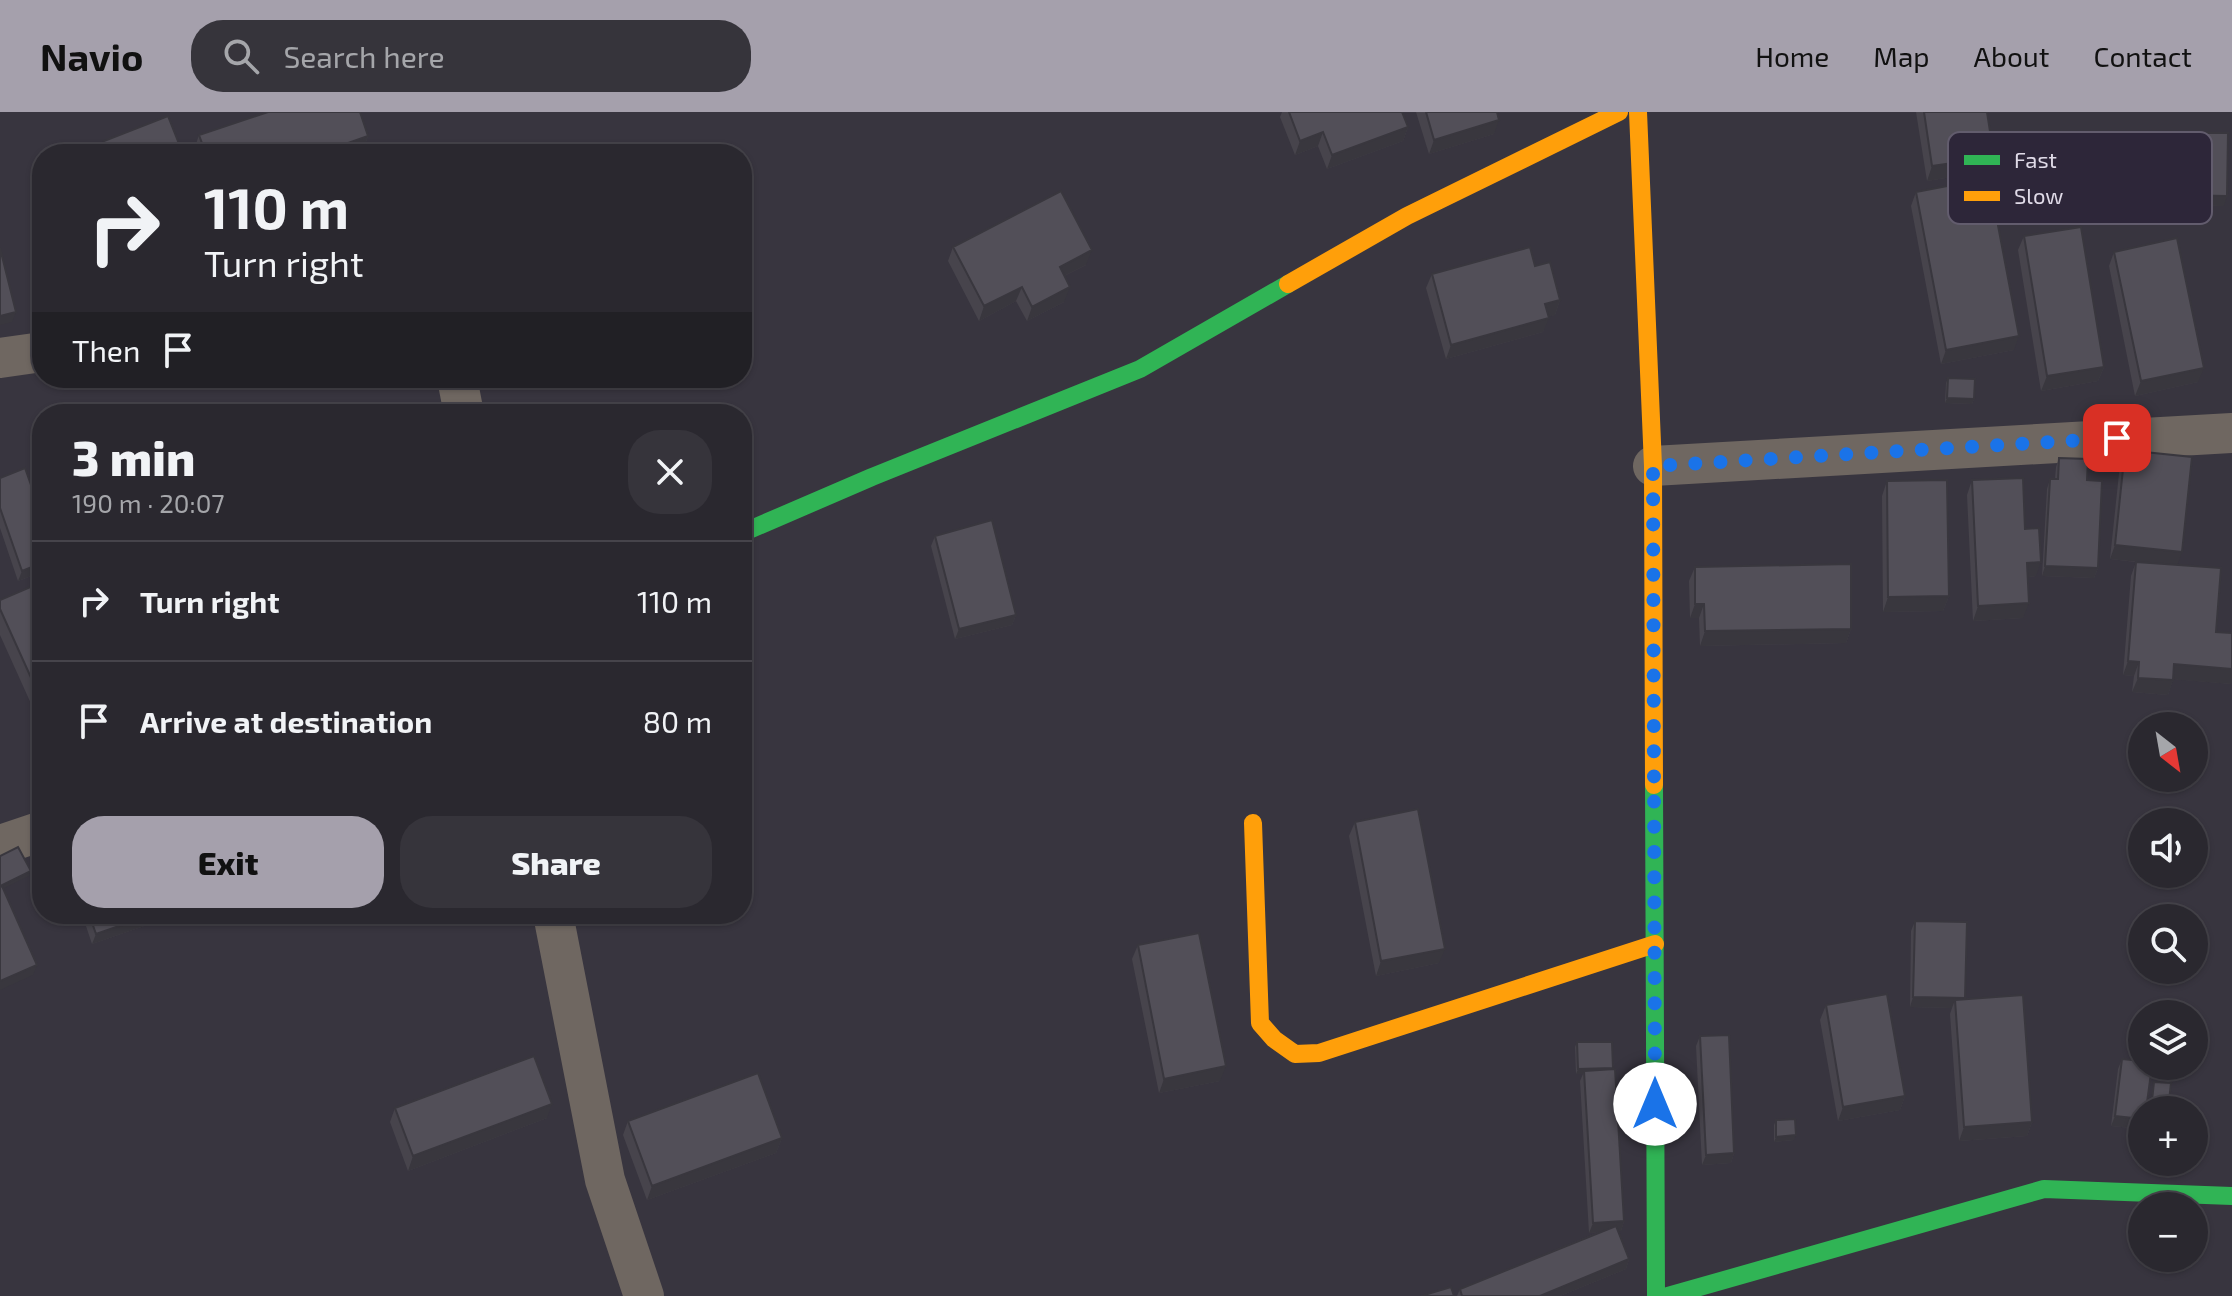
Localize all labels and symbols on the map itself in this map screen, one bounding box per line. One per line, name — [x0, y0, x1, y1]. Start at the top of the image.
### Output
legend — [1948, 132, 2212, 224]
text: Fast — [2014, 146, 2057, 172]
text: Slow — [2014, 182, 2063, 208]
pin — [2083, 404, 2151, 472]
north arrow — [2128, 712, 2208, 792]
position arrow — [1613, 1062, 1697, 1146]

